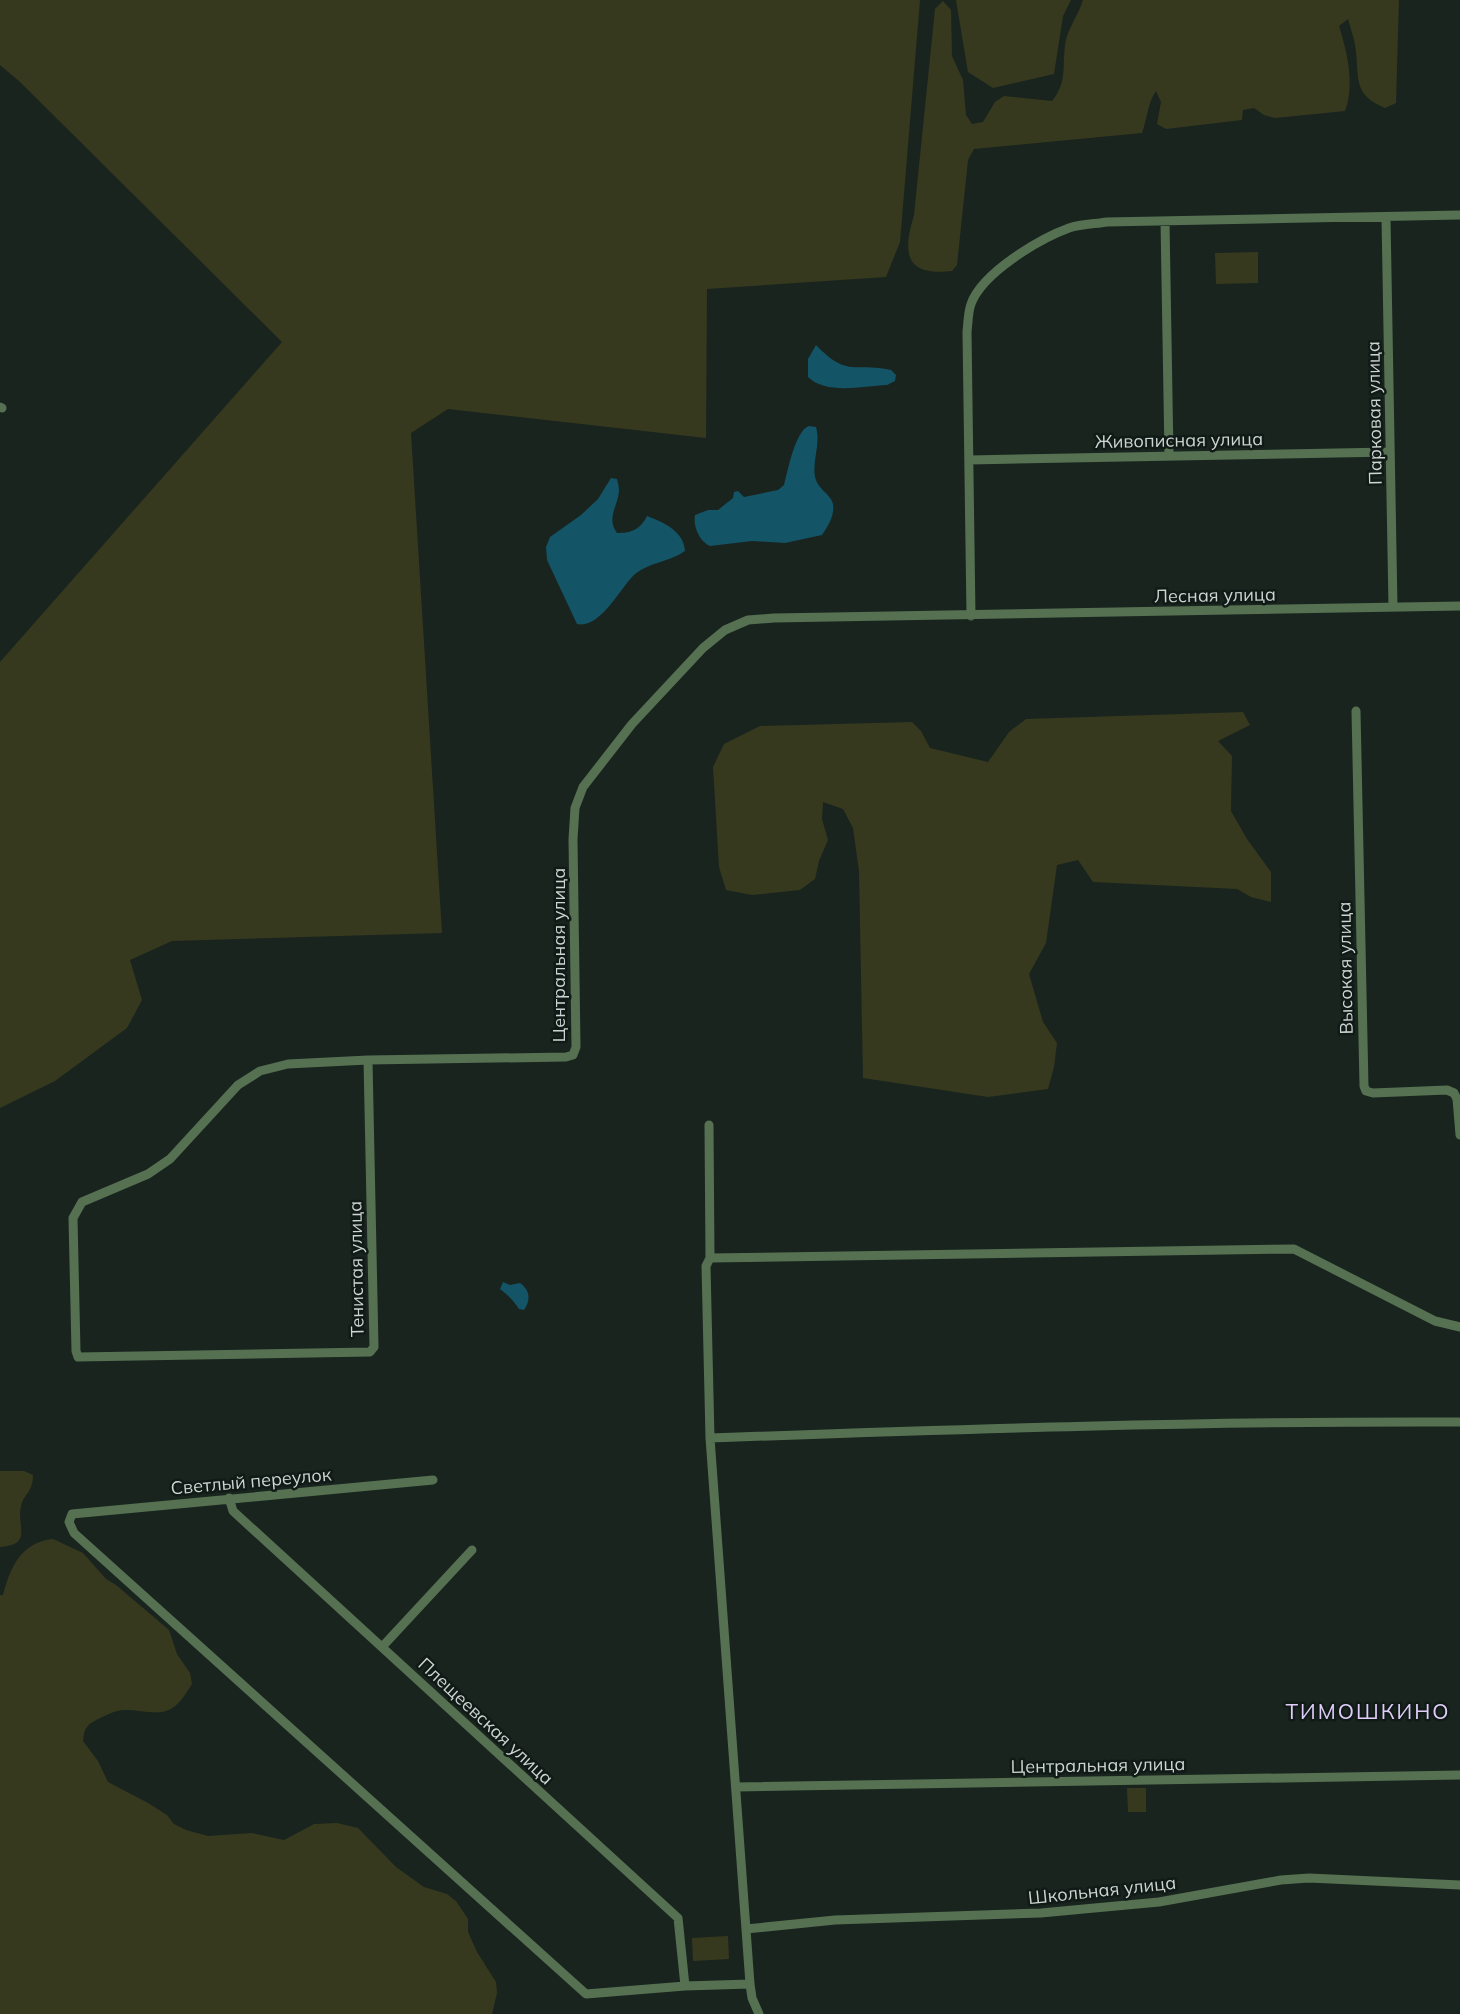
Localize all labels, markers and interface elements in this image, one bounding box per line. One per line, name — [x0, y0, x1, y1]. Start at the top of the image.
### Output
street label: Парковая улица — [1361, 341, 1387, 485]
street label: Живописная улица — [1095, 427, 1263, 453]
street label: Лесная улица — [1154, 582, 1276, 608]
street label: Центральная улица — [547, 868, 570, 1042]
street label: Высокая улица — [1332, 901, 1358, 1035]
street label: Тенистая улица — [343, 1201, 369, 1337]
street label: Светлый переулок — [170, 1462, 333, 1499]
street label: Плещеевская улица — [414, 1652, 558, 1790]
district label: ТИМОШКИНО — [1285, 1698, 1451, 1724]
street label: Центральная улица — [1011, 1752, 1185, 1778]
street label: Школьная улица — [1027, 1871, 1177, 1909]

